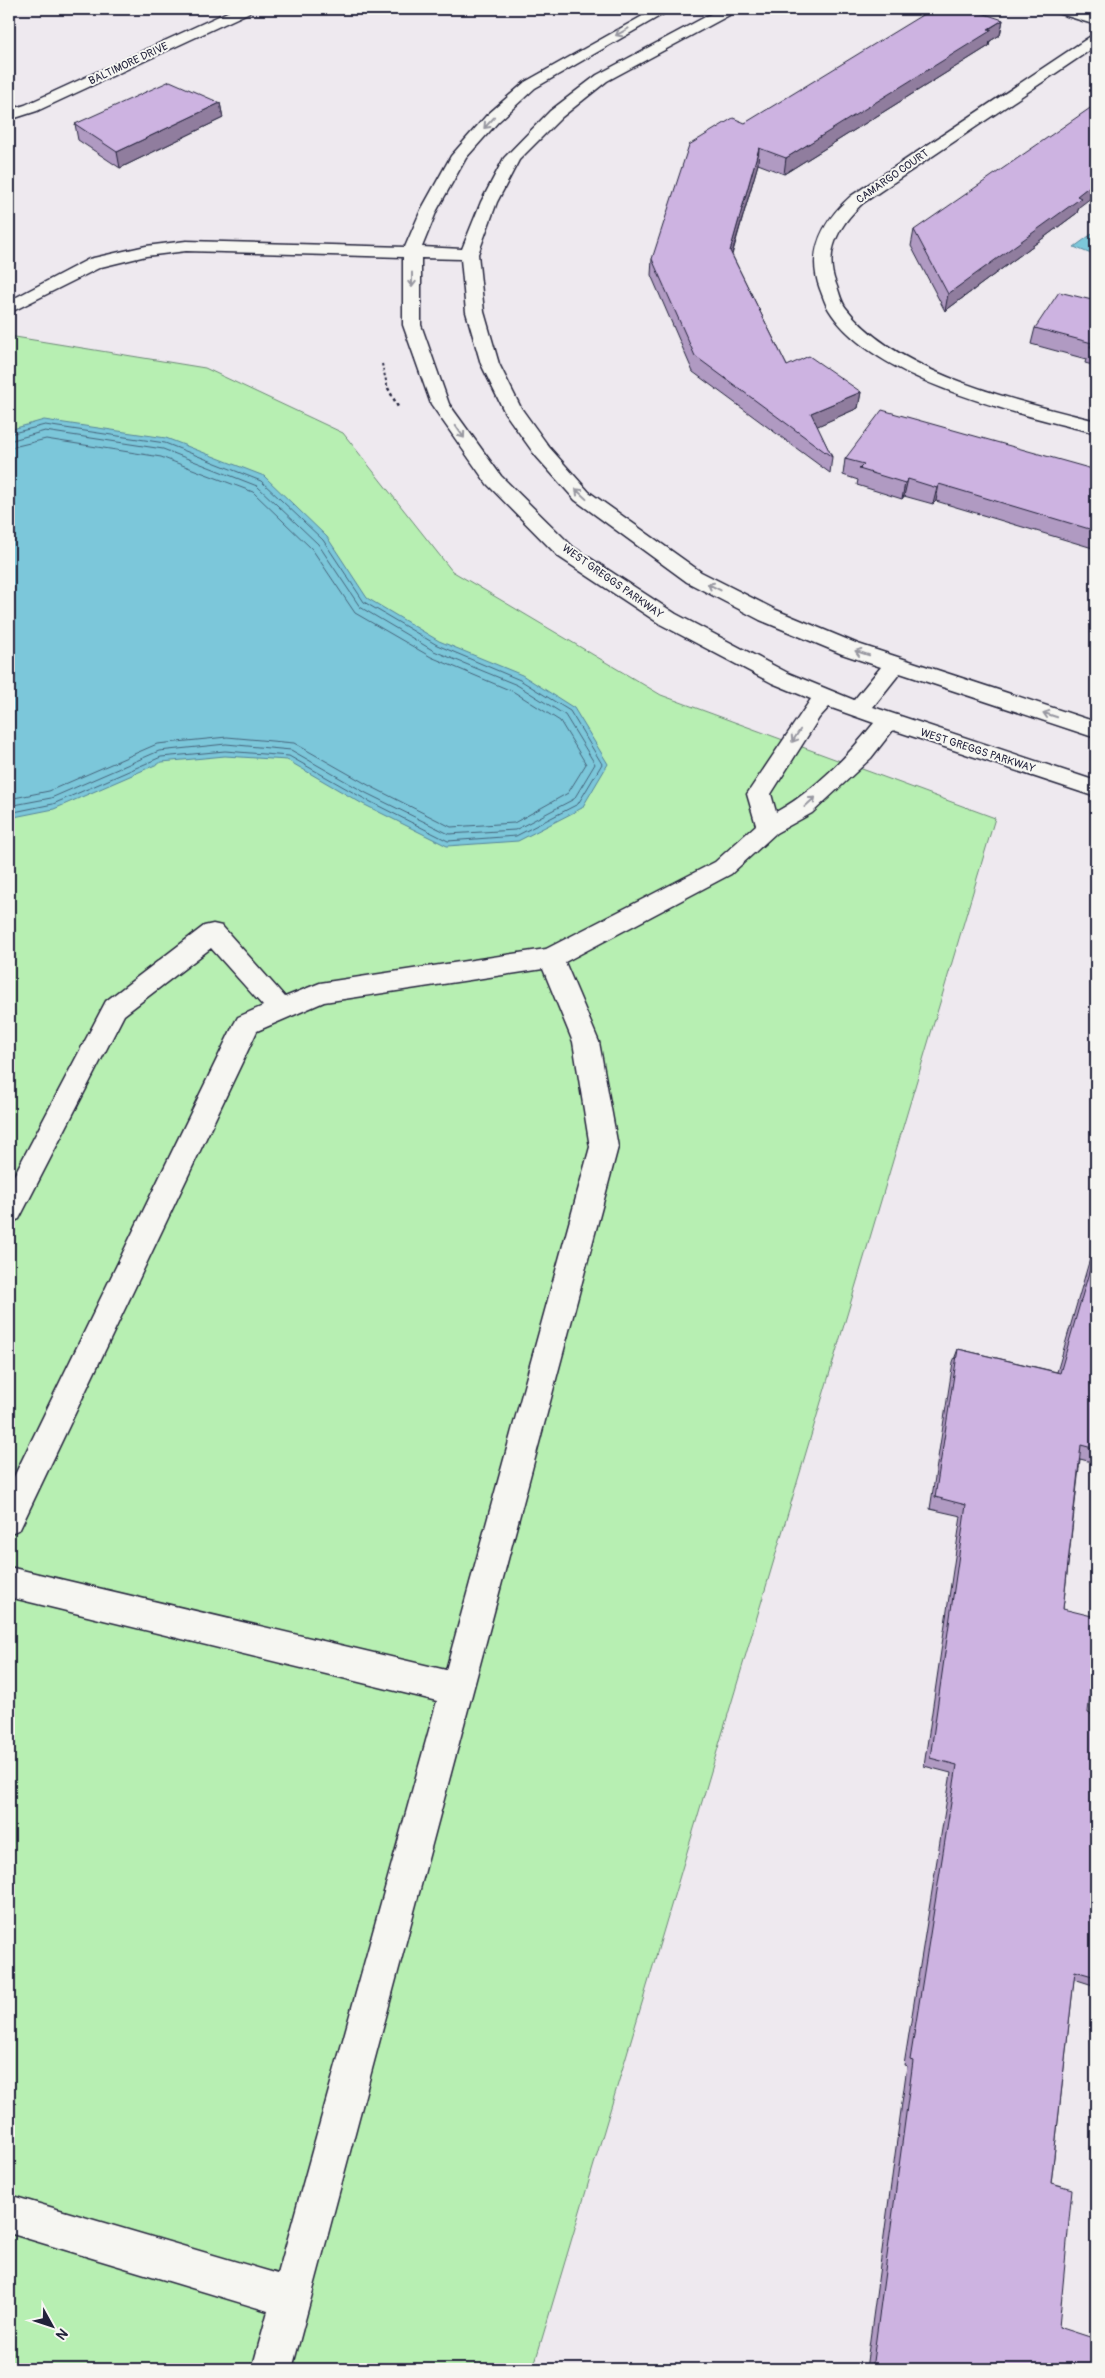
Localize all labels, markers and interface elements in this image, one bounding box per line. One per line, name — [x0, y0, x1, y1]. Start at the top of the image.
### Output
one-way arrow — [615, 27, 630, 37]
street label: BALTIMORE DRIVE — [87, 39, 170, 88]
one-way arrow — [483, 117, 495, 129]
street label: CAMARGO COURT — [854, 147, 931, 206]
one-way arrow — [407, 272, 417, 288]
one-way arrow — [455, 425, 465, 439]
one-way arrow — [575, 488, 588, 500]
street label: WEST GREGGS PARKWAY — [560, 542, 666, 622]
one-way arrow — [707, 582, 722, 591]
one-way arrow — [855, 648, 871, 657]
one-way arrow — [1043, 710, 1058, 719]
street label: WEST GREGGS PARKWAY — [919, 726, 1038, 775]
one-way arrow — [791, 728, 801, 742]
one-way arrow — [803, 796, 816, 808]
north arrow — [28, 2300, 78, 2350]
text: N — [52, 2325, 71, 2343]

